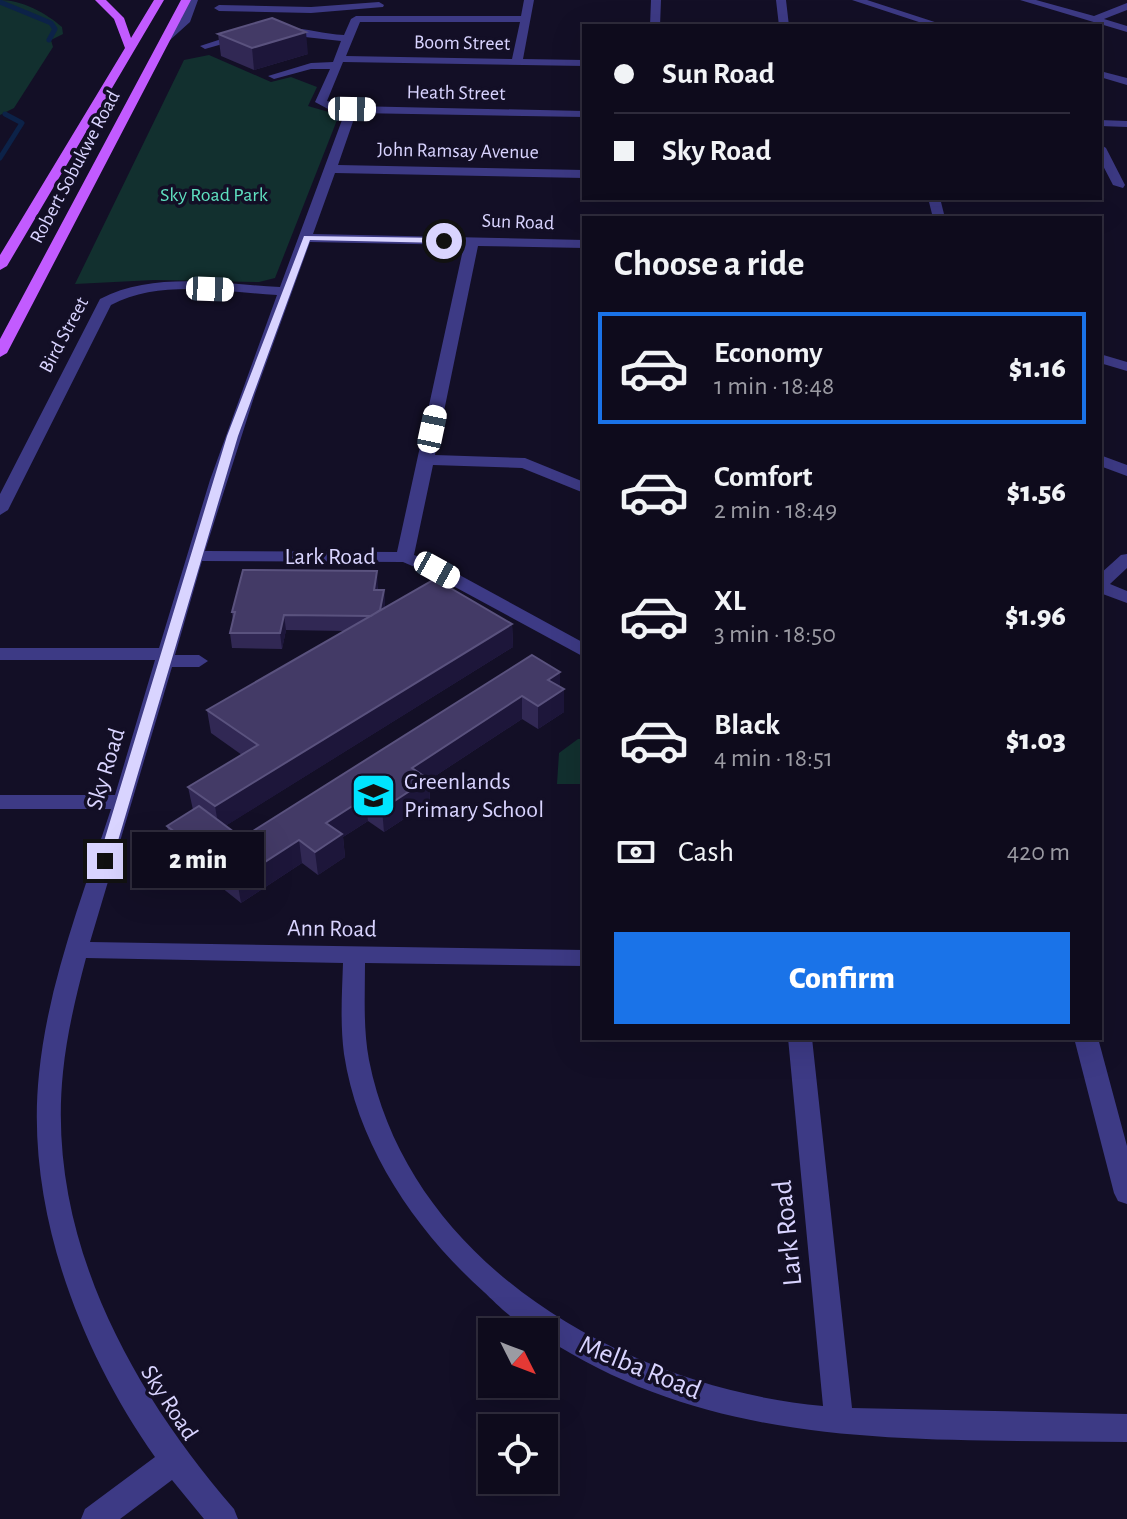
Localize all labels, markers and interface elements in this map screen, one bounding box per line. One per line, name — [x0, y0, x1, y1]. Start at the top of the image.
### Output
street label: Boom Street — [414, 32, 511, 54]
text: Sun Road — [662, 59, 775, 89]
street label: Heath Street — [406, 82, 506, 104]
street label: Robert Sobukwe Road — [26, 87, 124, 247]
car — [328, 97, 376, 121]
text: Sky Road — [662, 136, 771, 166]
street label: John Ramsay Avenue — [377, 140, 539, 162]
park label: Sky Road Park — [160, 185, 268, 205]
street label: Sun Road — [481, 211, 555, 233]
route start — [426, 223, 462, 259]
text: Choose a ride — [614, 246, 804, 282]
car — [186, 276, 234, 302]
street label: Bird Street — [36, 293, 93, 376]
icon: car — [618, 332, 690, 404]
text: Economy — [714, 338, 823, 368]
text: $1.16 — [1009, 353, 1066, 383]
text: 1 min · 18:48 — [714, 373, 834, 399]
car — [415, 403, 449, 455]
icon: car — [618, 456, 690, 528]
text: Comfort — [714, 462, 813, 492]
text: $1.56 — [1007, 477, 1066, 507]
text: 2 min · 18:49 — [714, 497, 837, 523]
street label: Lark Road — [284, 545, 376, 569]
car — [410, 548, 464, 592]
icon: car — [618, 580, 690, 652]
text: XL — [714, 586, 746, 616]
text: $1.96 — [1005, 601, 1066, 631]
text: 3 min · 18:50 — [714, 621, 836, 647]
icon: car — [618, 704, 690, 776]
text: Black — [714, 710, 780, 740]
street label: Sky Road — [82, 725, 130, 813]
text: $1.03 — [1006, 725, 1066, 755]
text: 4 min · 18:51 — [714, 745, 833, 771]
place label: Greenlands Primary School — [404, 770, 544, 822]
school or university icon: Greenlands Primary School — [349, 772, 397, 820]
icon: cash — [614, 830, 658, 874]
callout: 2 min — [133, 833, 265, 889]
text: Cash — [678, 837, 734, 867]
text: 420 m — [1007, 839, 1070, 865]
route end — [87, 843, 123, 879]
text: 2 min — [169, 847, 227, 873]
street label: Ann Road — [287, 916, 377, 942]
button: Confirm — [614, 932, 1070, 1024]
street label: Lark Road — [769, 1179, 807, 1287]
north arrow — [478, 1318, 558, 1398]
map controls — [478, 1318, 558, 1494]
street label: Melba Road — [575, 1331, 705, 1405]
street label: Sky Road — [136, 1361, 202, 1445]
button: locate — [478, 1414, 558, 1494]

